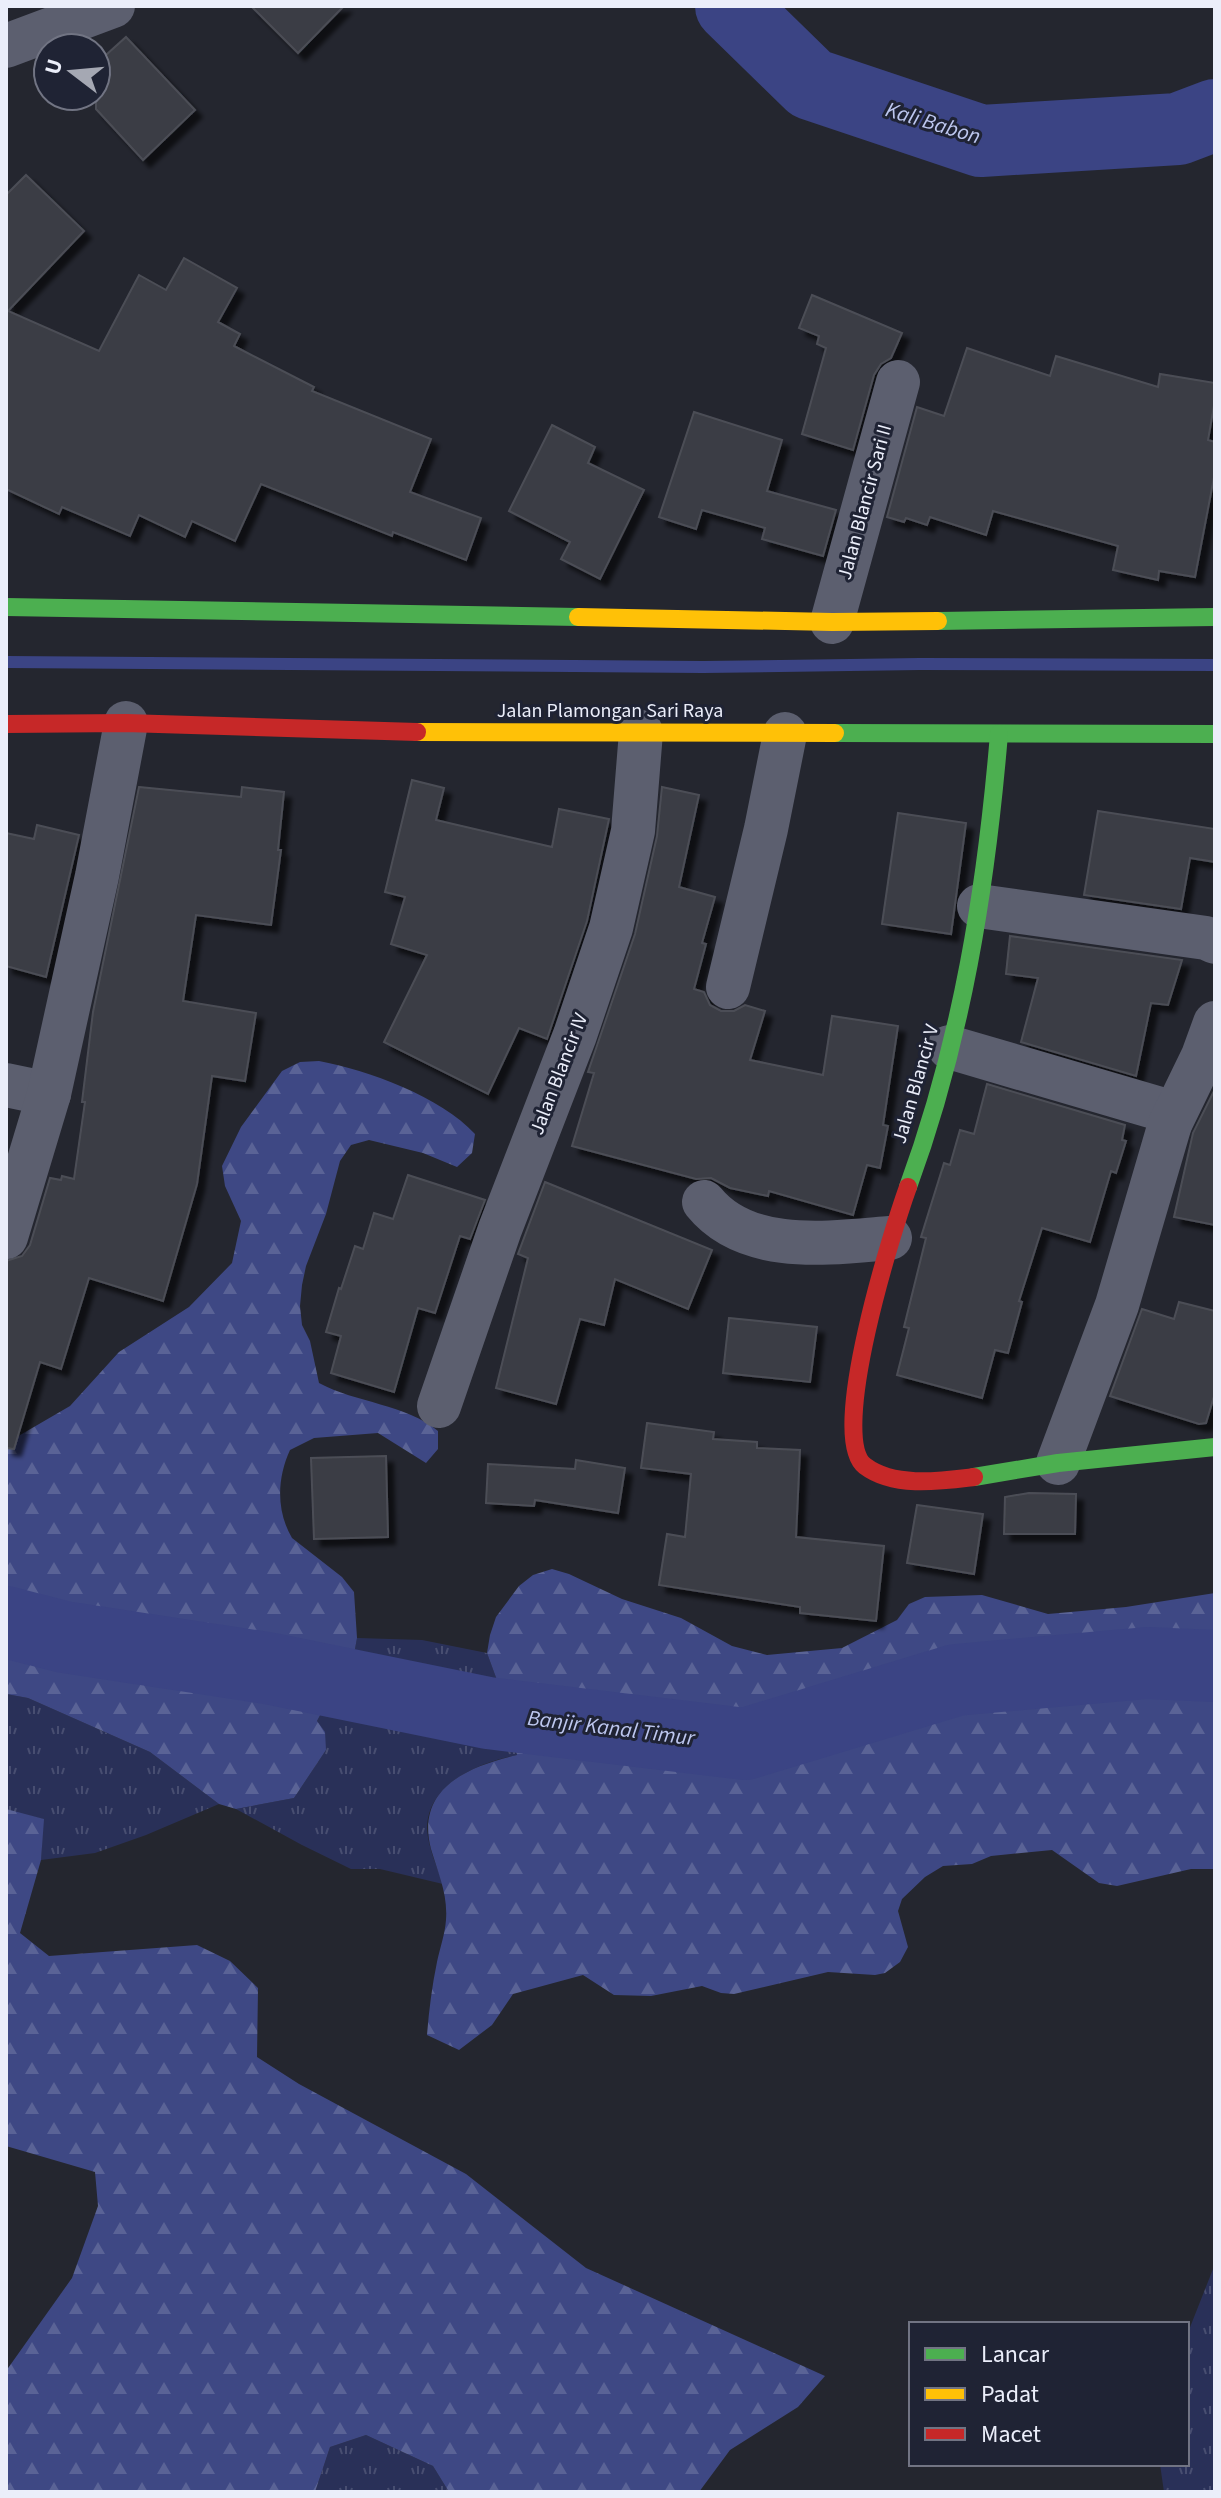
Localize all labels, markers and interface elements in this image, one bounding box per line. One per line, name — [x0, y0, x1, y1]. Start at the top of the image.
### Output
north arrow — [32, 32, 112, 112]
text: U — [36, 55, 71, 78]
water label: Kali Babon — [882, 93, 984, 153]
street label: Jalan Blancir Sari II — [831, 421, 899, 583]
street label: Jalan Plamongan Sari Raya — [497, 697, 723, 725]
street label: Jalan Blancir IV — [523, 1008, 595, 1139]
street label: Jalan Blancir V — [886, 1020, 947, 1147]
water label: Banjir Kanal Timur — [526, 1702, 698, 1754]
legend — [909, 2322, 1189, 2466]
text: Lancar — [981, 2337, 1050, 2372]
text: Padat — [981, 2377, 1039, 2412]
text: Macet — [981, 2417, 1041, 2452]

